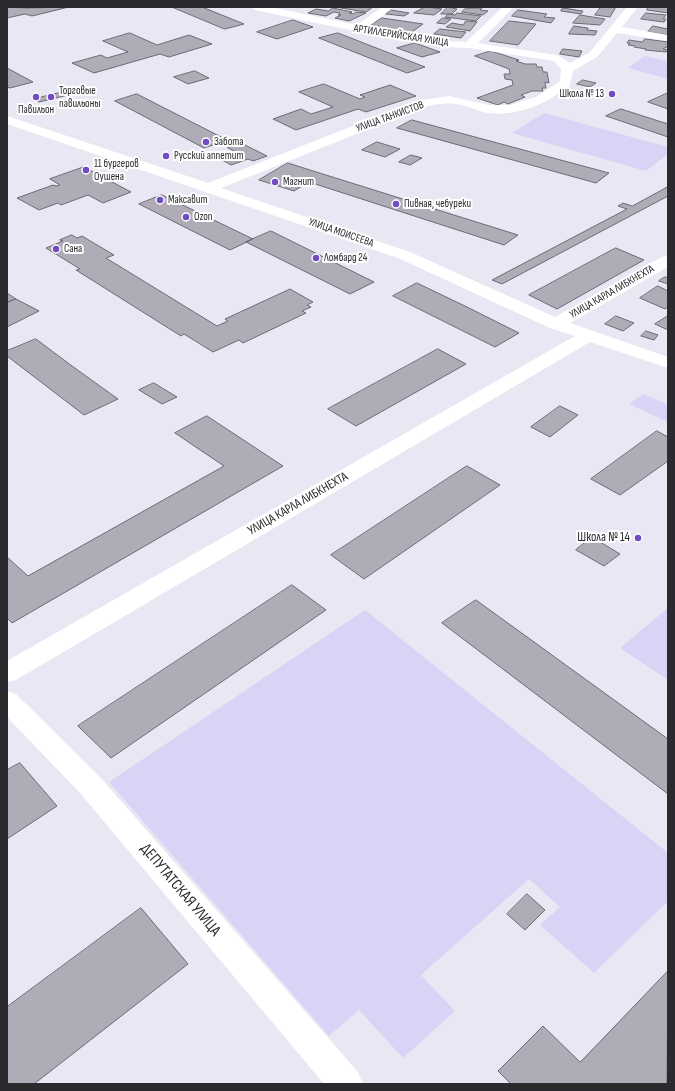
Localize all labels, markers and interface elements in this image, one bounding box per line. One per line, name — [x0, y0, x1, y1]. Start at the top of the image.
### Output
street label: АРТИЛЛЕРИЙСКАЯ УЛИЦА — [353, 22, 449, 50]
place label: Торговые павильоны — [59, 84, 101, 110]
place label: Школа № 13 — [559, 87, 604, 101]
marker: Школа № 13 — [607, 89, 617, 99]
marker: Павильон — [31, 92, 41, 102]
marker: Торговые павильоны — [46, 92, 56, 102]
street label: УЛИЦА ТАНКИСТОВ — [354, 99, 426, 135]
place label: Павильон — [18, 103, 54, 117]
place label: Забота — [214, 135, 244, 149]
marker: Забота — [201, 137, 211, 147]
place label: Русский аппетит — [174, 149, 243, 163]
marker: Русский аппетит — [161, 151, 171, 161]
place label: 11 бургеров Оушена — [94, 157, 139, 183]
marker: 11 бургеров Оушена — [81, 165, 91, 175]
place label: Магнит — [283, 175, 314, 189]
marker: Магнит — [270, 177, 280, 187]
place label: Максавит — [168, 193, 207, 207]
marker: Максавит — [155, 195, 165, 205]
place label: Пивная, чебуреки — [404, 197, 471, 211]
marker: Пивная, чебуреки — [391, 199, 401, 209]
place label: Ozon — [194, 210, 212, 224]
marker: Ozon — [181, 212, 191, 222]
street label: УЛИЦА МОИСЕЕВА — [307, 216, 375, 250]
place label: Сана — [64, 242, 82, 256]
marker: Сана — [51, 244, 61, 254]
place label: Ломбард 24 — [324, 251, 367, 265]
marker: Ломбард 24 — [311, 253, 321, 263]
street label: УЛИЦА КАРЛА ЛИБКНЕХТА — [567, 262, 657, 322]
street label: УЛИЦА КАРЛА ЛИБКНЕХТА — [245, 469, 351, 539]
place label: Школа № 14 — [577, 530, 630, 546]
marker: Школа № 14 — [633, 533, 643, 543]
street label: ДЕПУТАТСКАЯ УЛИЦА — [136, 840, 224, 940]

